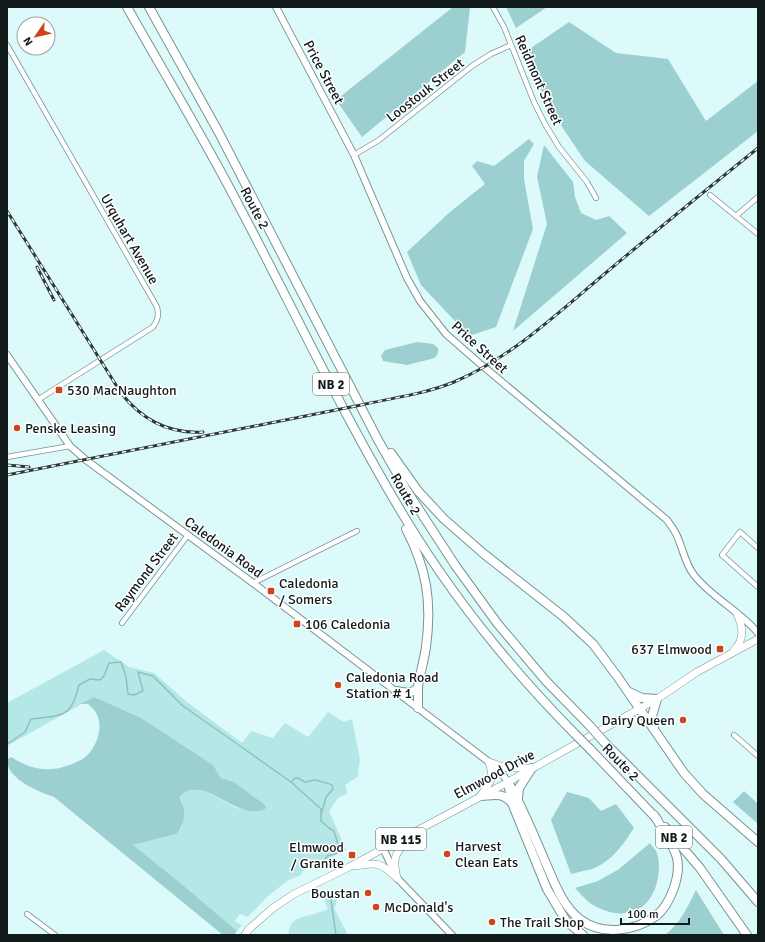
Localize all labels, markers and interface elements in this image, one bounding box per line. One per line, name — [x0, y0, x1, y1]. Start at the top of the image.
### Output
north arrow — [16, 16, 56, 56]
street label: Reidmont Street — [511, 32, 566, 128]
text: N — [21, 35, 36, 48]
street label: Price Street — [300, 37, 348, 107]
street label: Loostouk Street — [383, 55, 468, 126]
street label: Route 2 — [236, 184, 273, 232]
street label: Urquhart Avenue — [97, 191, 162, 287]
street label: Price Street — [448, 318, 511, 377]
road number: NB 2 — [313, 373, 349, 395]
place label: 530 MacNaughton — [67, 382, 177, 399]
marker: 530 MacNaughton — [54, 385, 64, 395]
place label: Penske Leasing — [25, 420, 116, 437]
marker: Penske Leasing — [12, 423, 22, 433]
street label: Route 2 — [387, 470, 424, 518]
street label: Caledonia Road — [181, 513, 266, 582]
street label: Raymond Street — [111, 529, 182, 615]
place label: Caledonia / Somers — [279, 575, 339, 608]
marker: Caledonia / Somers — [266, 586, 276, 596]
place label: 106 Caledonia — [305, 616, 390, 633]
marker: 106 Caledonia — [292, 619, 302, 629]
place label: 637 Elmwood — [631, 641, 712, 658]
marker: 637 Elmwood — [715, 644, 725, 654]
place label: Caledonia Road Station # 1 — [346, 669, 439, 702]
marker: Caledonia Road Station # 1 — [333, 680, 343, 690]
place label: Dairy Queen — [602, 712, 675, 729]
marker: Dairy Queen — [678, 715, 688, 725]
street label: Route 2 — [599, 740, 643, 785]
street label: Elmwood Drive — [451, 746, 538, 803]
road number: NB 2 — [656, 826, 692, 848]
road number: NB 115 — [376, 828, 426, 850]
place label: Harvest Clean Eats — [455, 838, 518, 871]
place label: Elmwood / Granite — [289, 839, 344, 872]
marker: Harvest Clean Eats — [442, 849, 452, 859]
marker: Elmwood / Granite — [347, 850, 357, 860]
place label: Boustan — [311, 885, 360, 902]
marker: Boustan — [363, 888, 373, 898]
place label: McDonald's — [384, 899, 453, 916]
scale bar — [621, 900, 689, 926]
marker: McDonald's — [371, 902, 381, 912]
text: 100 m — [627, 907, 659, 922]
place label: The Trail Shop — [500, 914, 584, 931]
marker: The Trail Shop — [487, 917, 497, 927]

